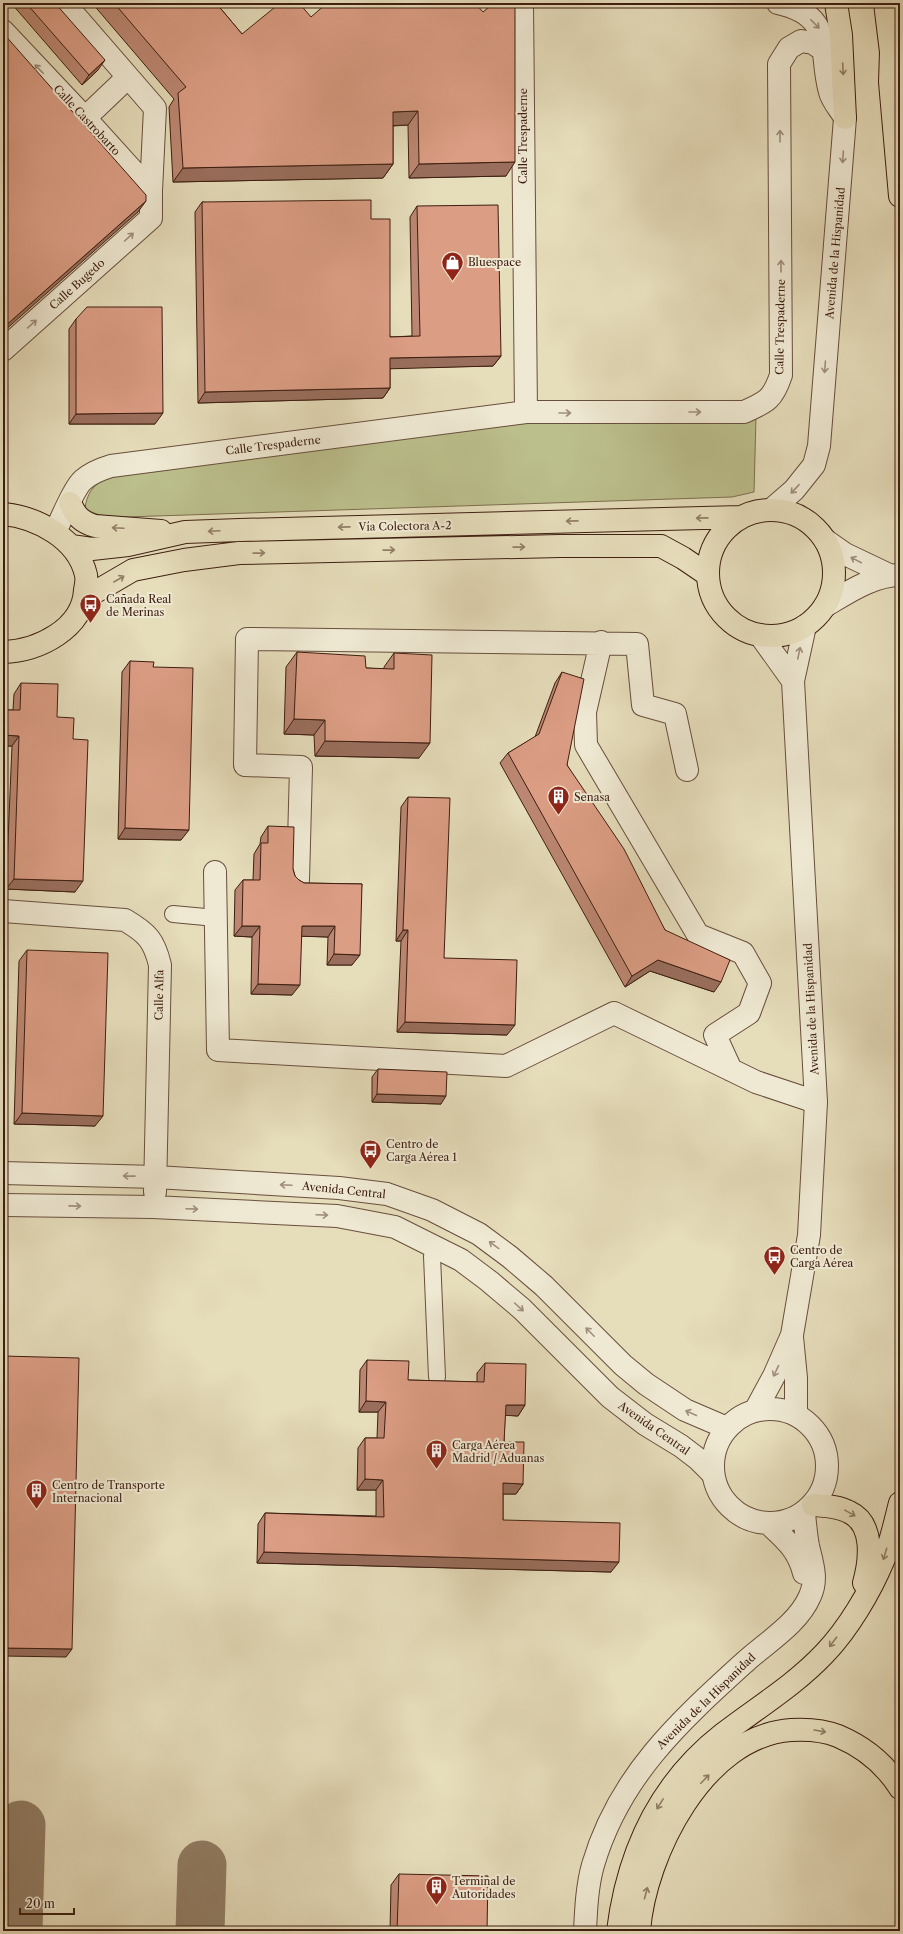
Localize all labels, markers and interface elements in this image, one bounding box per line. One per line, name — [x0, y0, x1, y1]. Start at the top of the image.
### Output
one-way arrow — [810, 19, 820, 29]
one-way arrow — [839, 62, 847, 75]
one-way arrow — [34, 64, 43, 74]
street label: Calle Castrobarto — [51, 82, 124, 159]
street label: Calle Trespaderne — [516, 88, 530, 184]
one-way arrow — [776, 130, 784, 143]
one-way arrow — [839, 150, 846, 163]
street label: Avenida de la Hispanidad — [822, 186, 848, 320]
one-way arrow — [124, 233, 134, 242]
shop icon: Bluespace — [439, 249, 465, 282]
street label: Calle Bugedo — [46, 255, 108, 313]
place label: Bluespace — [468, 255, 521, 269]
one-way arrow — [777, 260, 785, 273]
street label: Calle Trespaderne — [772, 279, 788, 375]
one-way arrow — [27, 319, 37, 329]
one-way arrow — [822, 360, 829, 373]
one-way arrow — [688, 408, 701, 416]
one-way arrow — [558, 409, 571, 417]
street label: Calle Trespaderne — [225, 432, 321, 458]
one-way arrow — [790, 484, 799, 494]
one-way arrow — [696, 514, 709, 522]
street label: Vía Colectora A-2 — [357, 518, 452, 534]
one-way arrow — [566, 518, 579, 525]
one-way arrow — [338, 523, 351, 531]
one-way arrow — [112, 524, 125, 531]
one-way arrow — [208, 527, 221, 535]
one-way arrow — [512, 543, 525, 551]
one-way arrow — [382, 546, 395, 554]
one-way arrow — [252, 549, 265, 557]
one-way arrow — [850, 556, 862, 564]
one-way arrow — [113, 574, 125, 582]
bus stop icon: Cañada Real de Merinas — [78, 592, 104, 625]
place label: Cañada Real de Merinas — [106, 592, 172, 619]
one-way arrow — [795, 647, 803, 660]
building icon: Senasa — [546, 784, 572, 817]
place label: Senasa — [574, 790, 610, 804]
street label: Avenida de la Hispanidad — [801, 942, 821, 1076]
street label: Calle Alfa — [152, 969, 166, 1020]
bus stop icon: Centro de Carga Aérea 1 — [357, 1137, 383, 1170]
place label: Centro de Carga Aérea 1 — [386, 1137, 457, 1164]
one-way arrow — [123, 1172, 136, 1180]
street label: Avenida Central — [301, 1179, 387, 1201]
one-way arrow — [280, 1182, 293, 1189]
one-way arrow — [68, 1202, 81, 1210]
one-way arrow — [185, 1205, 198, 1213]
one-way arrow — [315, 1211, 328, 1219]
one-way arrow — [489, 1241, 500, 1249]
bus stop icon: Centro de Carga Aérea — [762, 1243, 788, 1276]
place label: Centro de Carga Aérea — [790, 1243, 854, 1270]
one-way arrow — [513, 1302, 524, 1311]
one-way arrow — [585, 1327, 595, 1337]
one-way arrow — [772, 1364, 779, 1376]
street label: Avenida Central — [615, 1398, 693, 1458]
one-way arrow — [686, 1408, 698, 1416]
building icon: Carga Aérea Madrid / Aduanas — [424, 1438, 450, 1471]
place label: Carga Aérea Madrid / Aduanas — [452, 1438, 545, 1465]
building icon: Centro de Transporte Internacional — [23, 1478, 49, 1511]
place label: Centro de Transporte Internacional — [52, 1478, 165, 1505]
one-way arrow — [844, 1510, 856, 1517]
one-way arrow — [881, 1547, 888, 1560]
one-way arrow — [829, 1637, 837, 1648]
street label: Avenida de la Hispanidad — [653, 1650, 759, 1753]
one-way arrow — [813, 1727, 826, 1735]
one-way arrow — [700, 1774, 709, 1784]
one-way arrow — [655, 1798, 663, 1810]
building icon: Terminal de Autoridades — [423, 1874, 449, 1907]
place label: Terminal de Autoridades — [451, 1874, 516, 1901]
one-way arrow — [643, 1886, 651, 1899]
scale bar — [20, 1890, 74, 1916]
text: 20 m — [26, 1896, 55, 1911]

